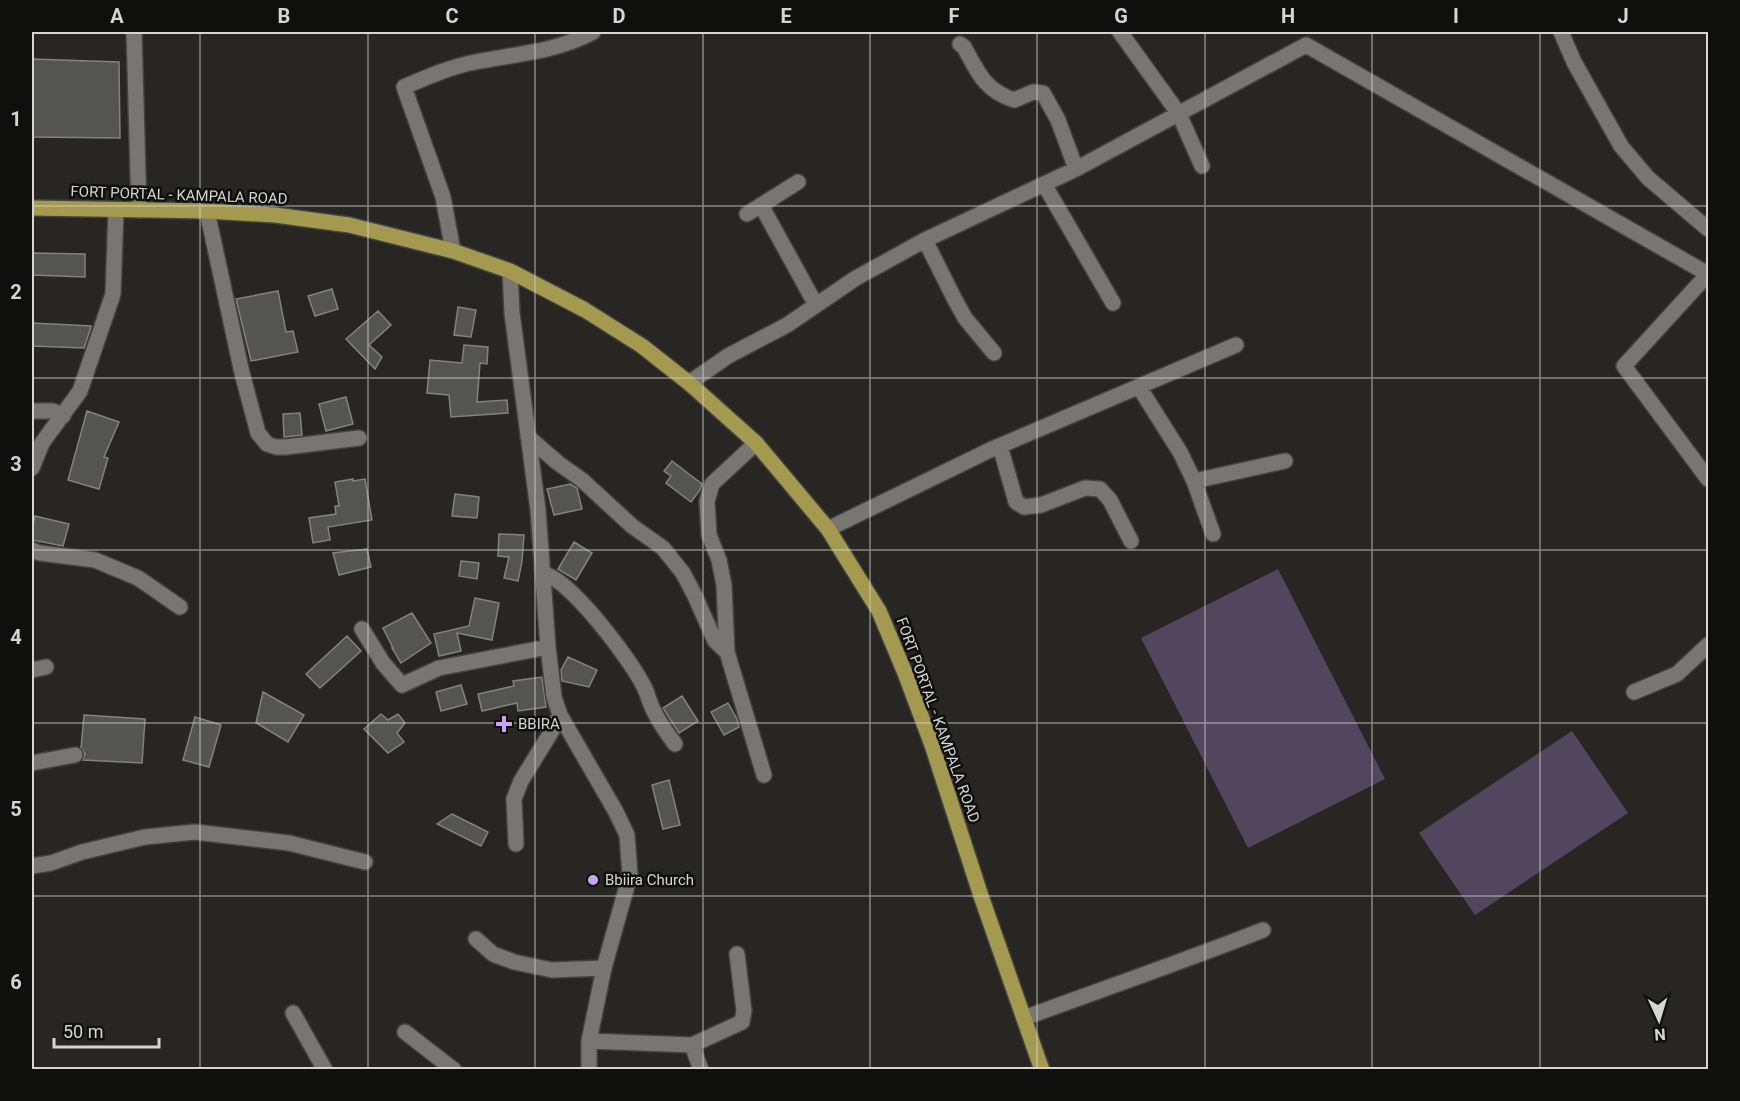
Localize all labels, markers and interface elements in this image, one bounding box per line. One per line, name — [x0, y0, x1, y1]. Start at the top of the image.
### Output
text: A — [110, 4, 124, 28]
text: B — [278, 4, 290, 28]
text: C — [445, 4, 459, 28]
text: D — [613, 4, 626, 28]
text: E — [780, 4, 792, 28]
text: F — [949, 4, 960, 28]
text: G — [1114, 4, 1128, 28]
text: H — [1281, 4, 1295, 28]
text: I — [1453, 4, 1459, 28]
text: J — [1617, 4, 1629, 28]
text: 1 — [10, 107, 22, 131]
street label: FORT PORTAL - KAMPALA ROAD — [70, 182, 288, 208]
text: 2 — [10, 280, 22, 304]
text: 3 — [10, 452, 22, 476]
street label: FORT PORTAL - KAMPALA ROAD — [892, 615, 984, 825]
text: 4 — [10, 625, 22, 649]
marker: BBIRA — [495, 715, 513, 733]
place label: BBIRA — [518, 715, 560, 733]
text: 5 — [10, 797, 22, 821]
place label: Bbiira Church — [605, 871, 694, 889]
marker: Bbiira Church — [586, 873, 600, 887]
text: 6 — [10, 970, 22, 994]
north arrow — [1629, 990, 1689, 1050]
scale bar — [54, 1011, 159, 1049]
text: 50 m — [63, 1021, 103, 1042]
text: N — [1654, 1025, 1666, 1044]

